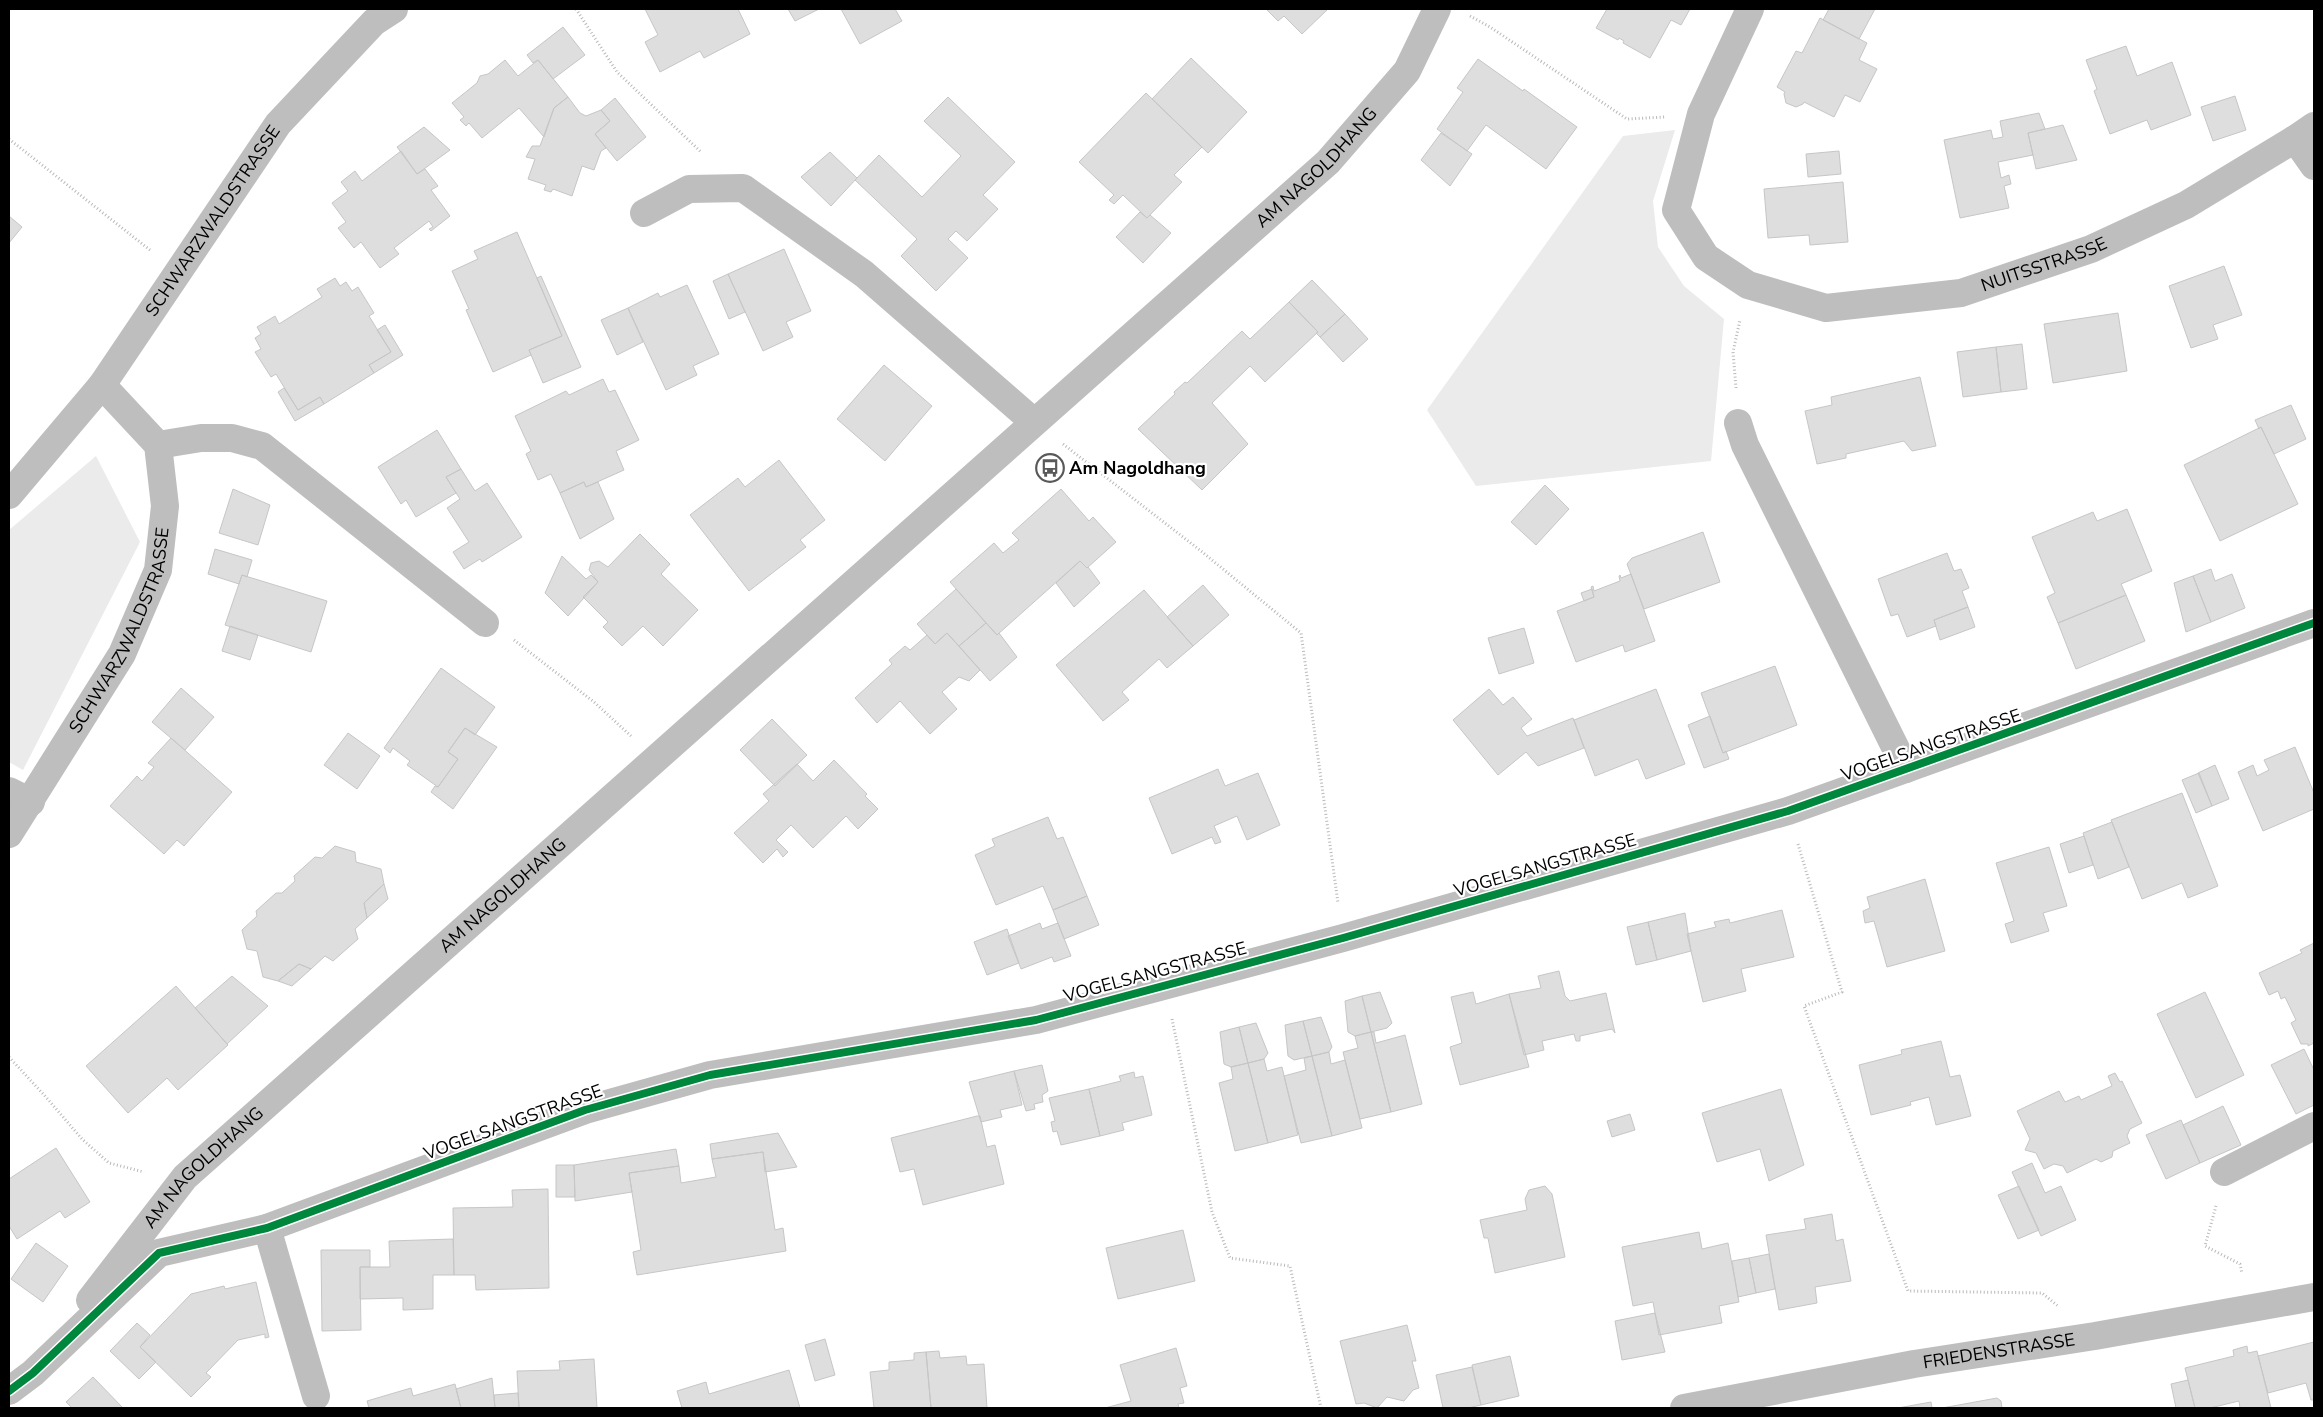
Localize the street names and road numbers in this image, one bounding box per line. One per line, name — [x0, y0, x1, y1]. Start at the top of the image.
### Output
street label: AM NAGOLDHANG — [1250, 102, 1382, 233]
street label: SCHWARZWALDSTRASSE — [140, 121, 286, 321]
street label: NUITSSTRASSE — [1978, 231, 2111, 297]
street label: SCHWARZWALDSTRASSE — [63, 526, 175, 738]
street label: VOGELSANGSTRASSE — [1837, 703, 2024, 787]
street label: VOGELSANGSTRASSE — [1450, 827, 1639, 903]
street label: AM NAGOLDHANG — [434, 832, 571, 958]
street label: VOGELSANGSTRASSE — [1060, 936, 1249, 1008]
street label: VOGELSANGSTRASSE — [419, 1078, 606, 1166]
street label: AM NAGOLDHANG — [138, 1101, 268, 1233]
street label: FRIEDENSTRASSE — [1921, 1327, 2076, 1374]

